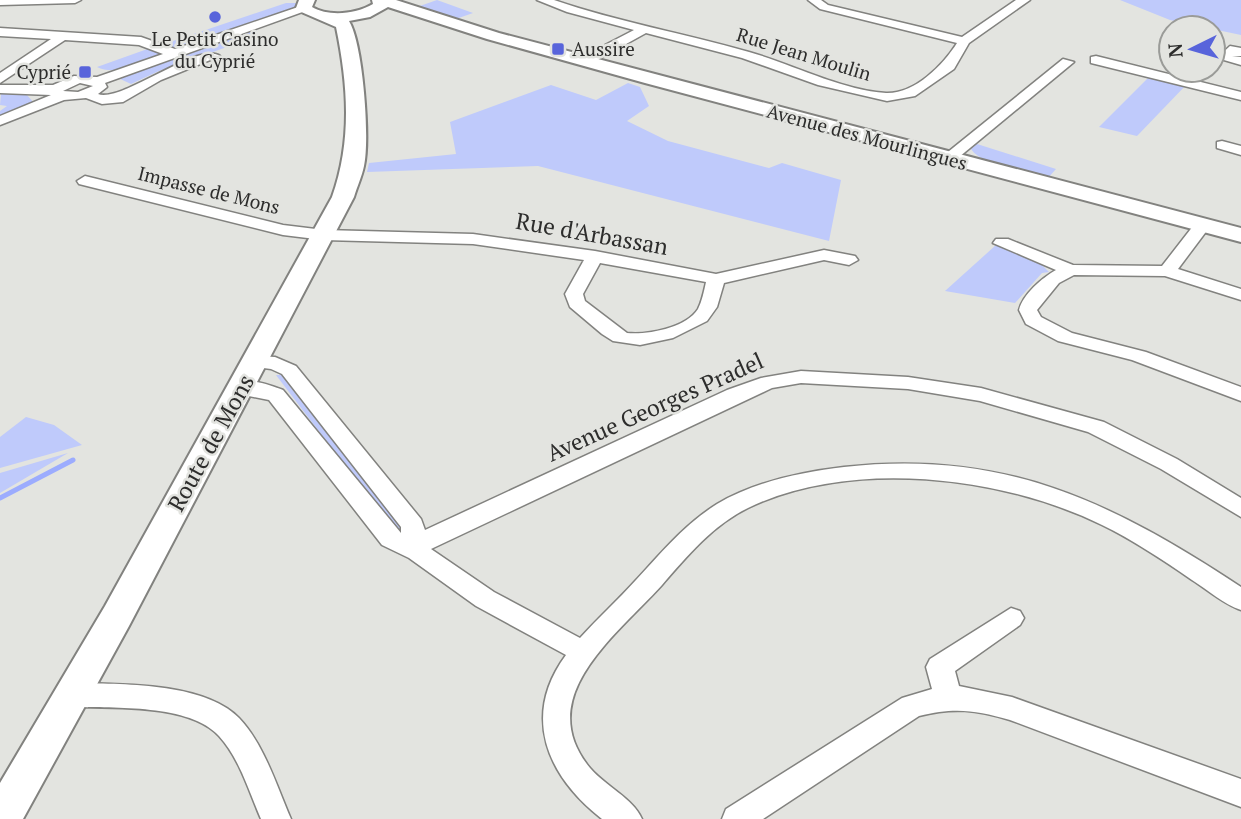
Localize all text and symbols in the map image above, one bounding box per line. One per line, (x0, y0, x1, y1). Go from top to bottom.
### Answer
marker: Le Petit Casino du Cyprié (207, 9, 223, 25)
north arrow (1157, 14, 1227, 84)
street label: Rue Jean Moulin (734, 21, 874, 86)
place label: Le Petit Casino du Cyprié (152, 26, 278, 73)
place label: Aussire (572, 36, 635, 61)
marker: Aussire (550, 41, 566, 57)
text: N (1161, 42, 1188, 59)
place label: Cyprié (16, 59, 71, 84)
marker: Cyprié (77, 64, 93, 80)
street label: Avenue des Mourlingues (764, 98, 970, 175)
street label: Impasse de Mons (136, 160, 283, 219)
street label: Rue d'Arbassan (514, 205, 671, 262)
street label: Avenue Georges Pradel (541, 345, 768, 468)
street label: Route de Mons (160, 369, 261, 517)

